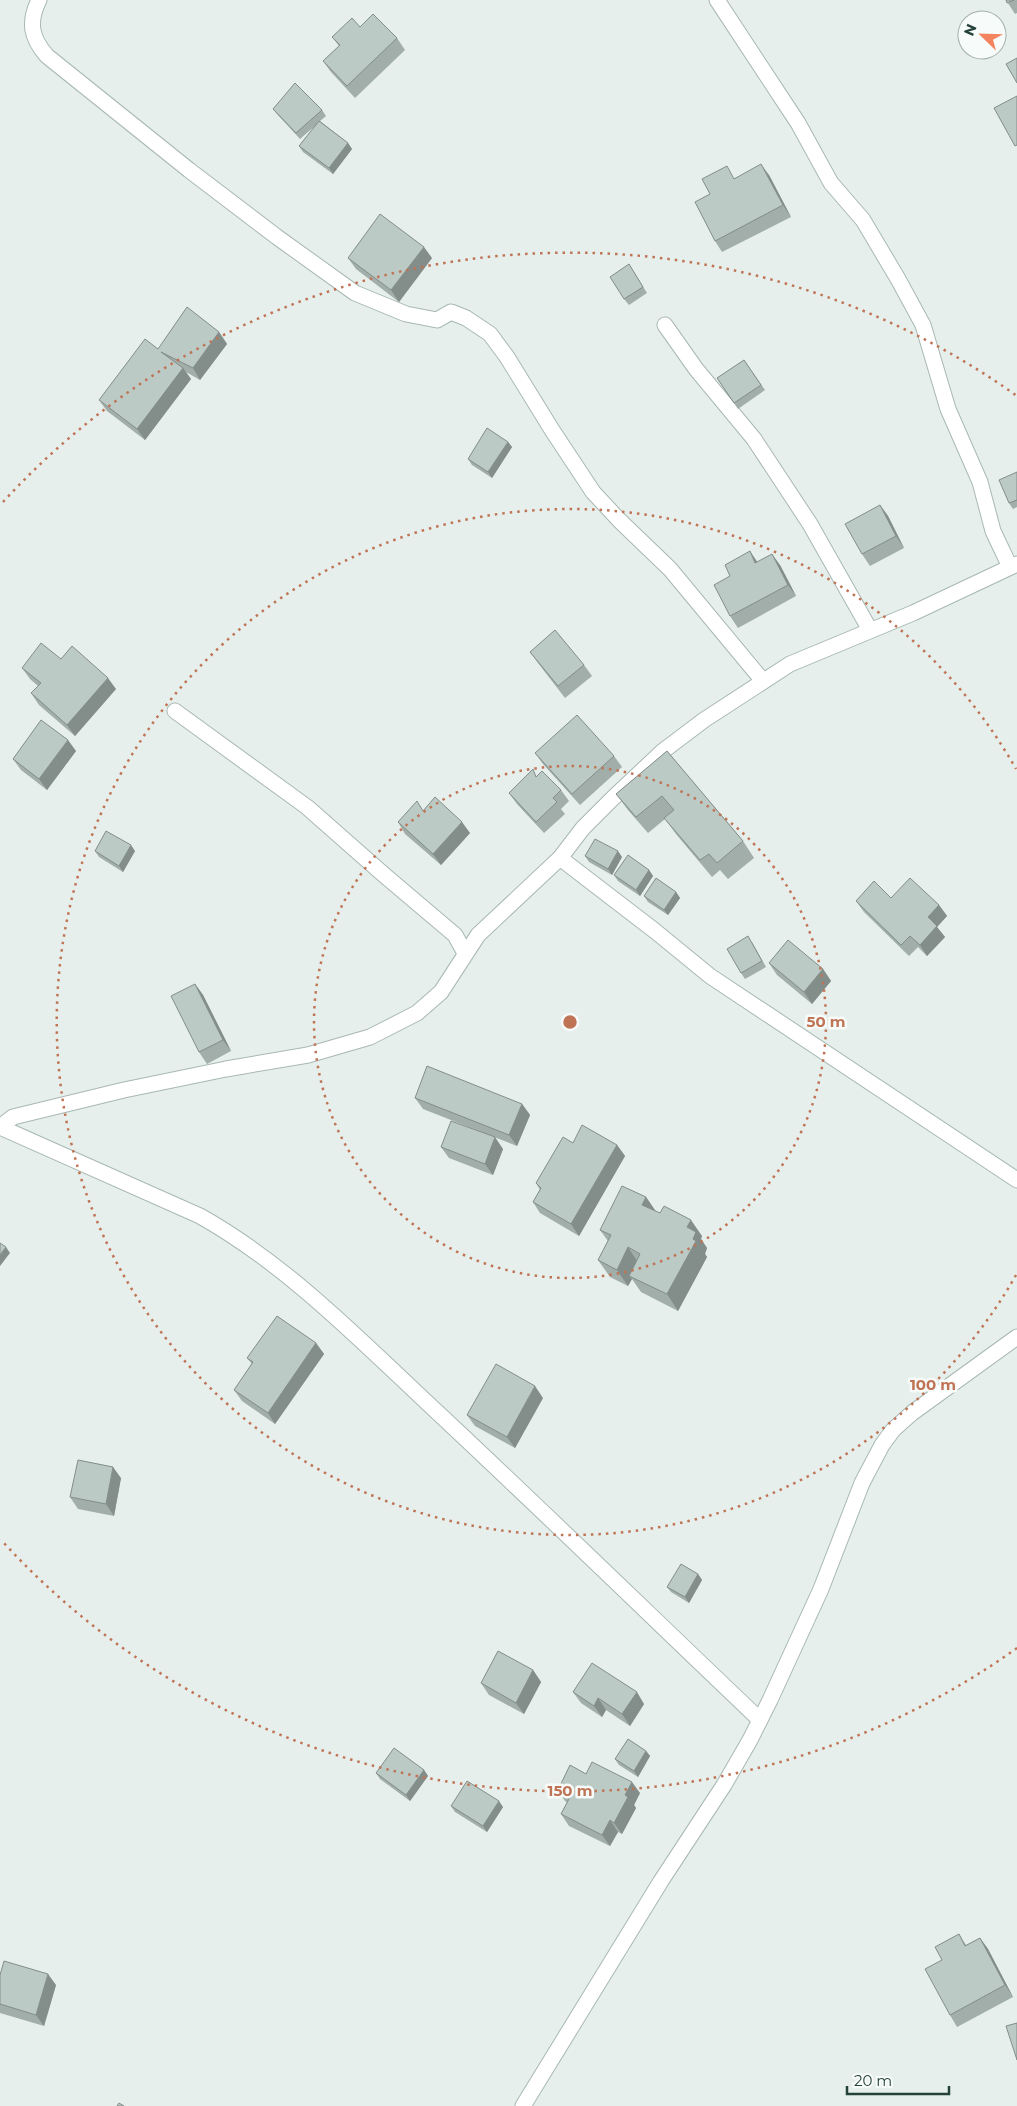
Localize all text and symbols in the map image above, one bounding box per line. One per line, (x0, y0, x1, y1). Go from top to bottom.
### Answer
north arrow (957, 10, 1007, 60)
text: N (960, 21, 981, 39)
text: 50 m (806, 1012, 846, 1031)
centre of rings (561, 1013, 579, 1031)
text: 100 m (910, 1375, 956, 1394)
text: 150 m (548, 1781, 592, 1800)
scale bar (847, 2064, 950, 2096)
text: 20 m (854, 2071, 892, 2090)

